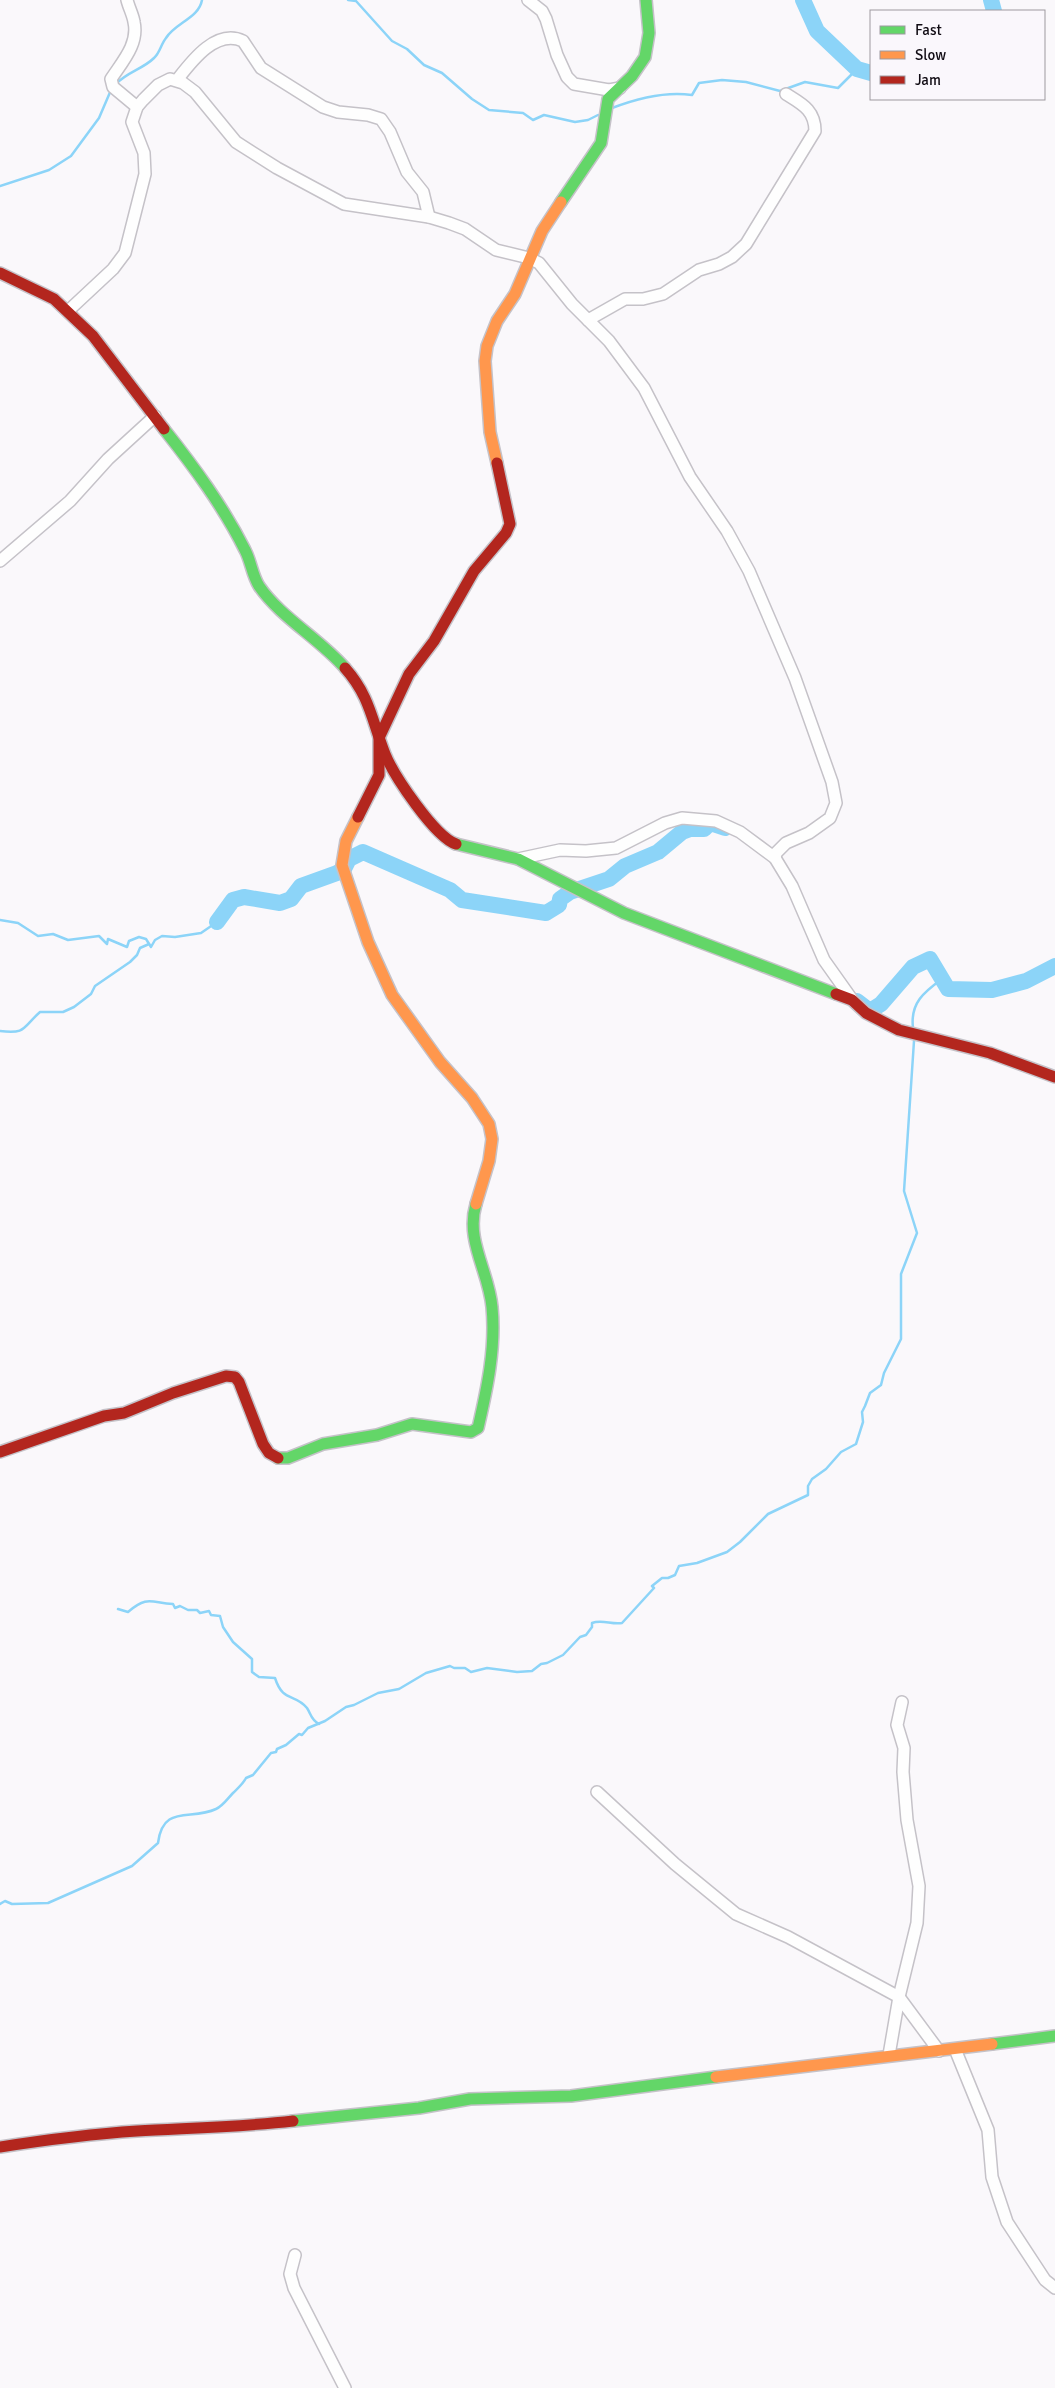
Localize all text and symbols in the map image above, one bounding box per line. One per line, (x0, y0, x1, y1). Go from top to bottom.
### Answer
legend (870, 10, 1045, 100)
text: Fast (915, 21, 942, 39)
text: Slow (915, 46, 946, 64)
text: Jam (915, 71, 941, 89)

